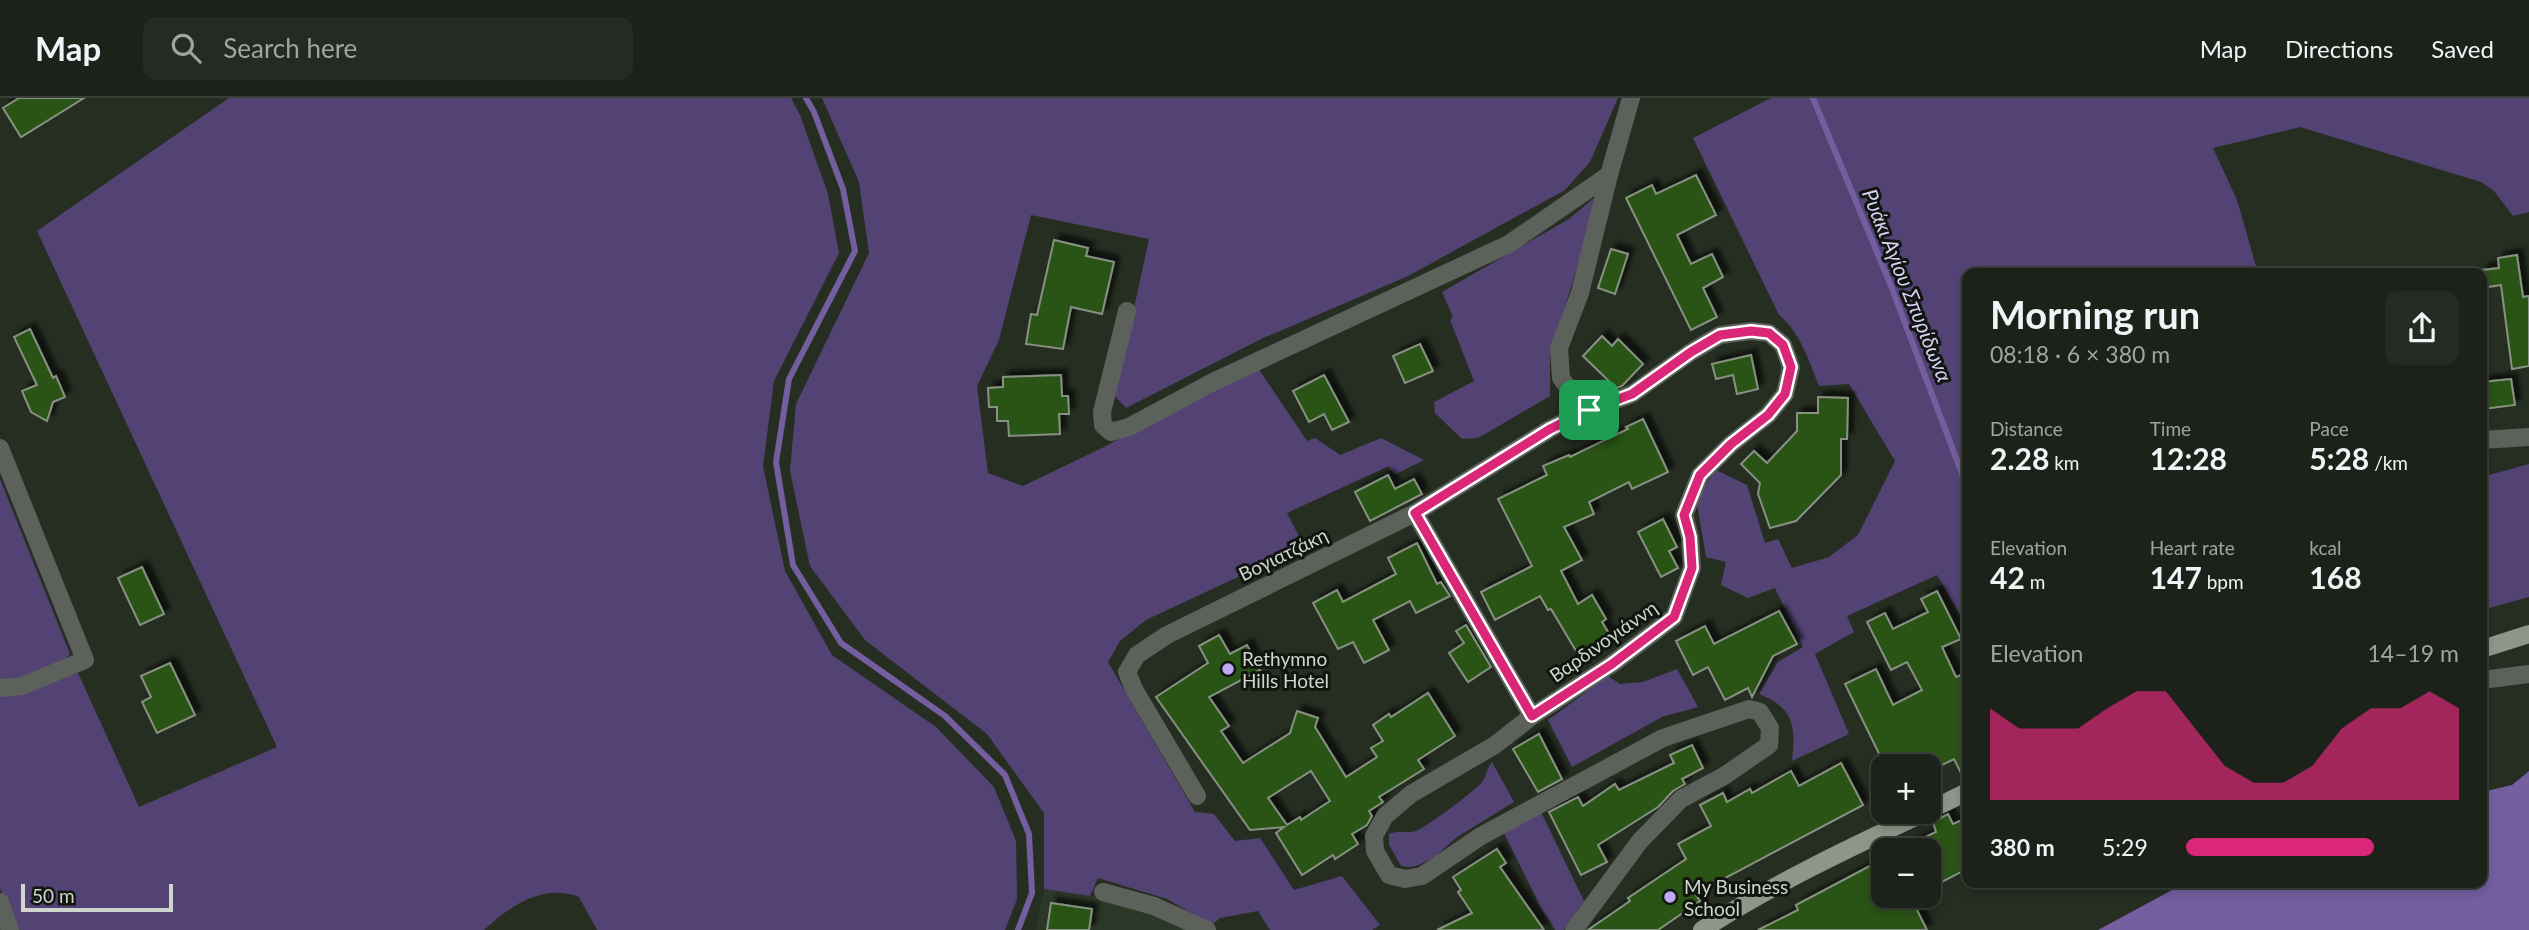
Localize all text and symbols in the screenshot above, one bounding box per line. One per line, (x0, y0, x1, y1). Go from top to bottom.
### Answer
search box (143, 17, 633, 80)
text: Map (35, 28, 101, 68)
icon: search (167, 29, 205, 67)
text: Search here (223, 32, 357, 64)
text: Map (2200, 34, 2247, 63)
text: Directions (2285, 34, 2393, 63)
text: Saved (2431, 34, 2494, 63)
water label: Ρυάκι Αγίου Σπυρίδωνα (1858, 185, 1958, 385)
text: Morning run (1990, 291, 2200, 337)
button: share (2385, 291, 2459, 365)
text: 08:18 · 6 × 380 m (1990, 340, 2170, 368)
pin (1559, 380, 1619, 440)
icon: arrive (1570, 391, 1608, 429)
text: Distance (1990, 417, 2063, 440)
text: Time (2150, 417, 2191, 440)
text: Pace (2309, 417, 2349, 440)
text: 2.28 (1990, 440, 2049, 476)
text: 12:28 (2150, 440, 2227, 476)
text: 5:28 (2309, 440, 2369, 476)
text: km (2049, 451, 2079, 474)
text: /km (2369, 451, 2408, 474)
street label: Βογιατζάκη (1235, 523, 1331, 585)
text: Elevation (1990, 536, 2067, 559)
text: Heart rate (2150, 536, 2235, 559)
text: kcal (2309, 536, 2341, 559)
text: 42 (1990, 559, 2025, 595)
text: 147 (2150, 559, 2202, 595)
text: 168 (2309, 559, 2362, 595)
text: m (2025, 570, 2045, 593)
text: bpm (2202, 570, 2244, 593)
street label: Βαρδινογιάννη (1545, 595, 1661, 687)
text: Elevation (1990, 639, 2083, 667)
text: 14–19 m (2367, 639, 2459, 667)
place label: Rethymno Hills Hotel (1242, 647, 1329, 692)
marker: Rethymno Hills Hotel (1220, 661, 1236, 677)
map controls (1871, 754, 1941, 908)
button: + (1871, 754, 1941, 824)
text: 380 m (1990, 833, 2055, 861)
text: 5:29 (2102, 833, 2148, 861)
button: − (1871, 838, 1941, 908)
place label: My Business School (1684, 875, 1788, 920)
scale bar (21, 881, 173, 913)
text: 50 m (32, 884, 75, 907)
marker: My Business School (1662, 889, 1678, 905)

